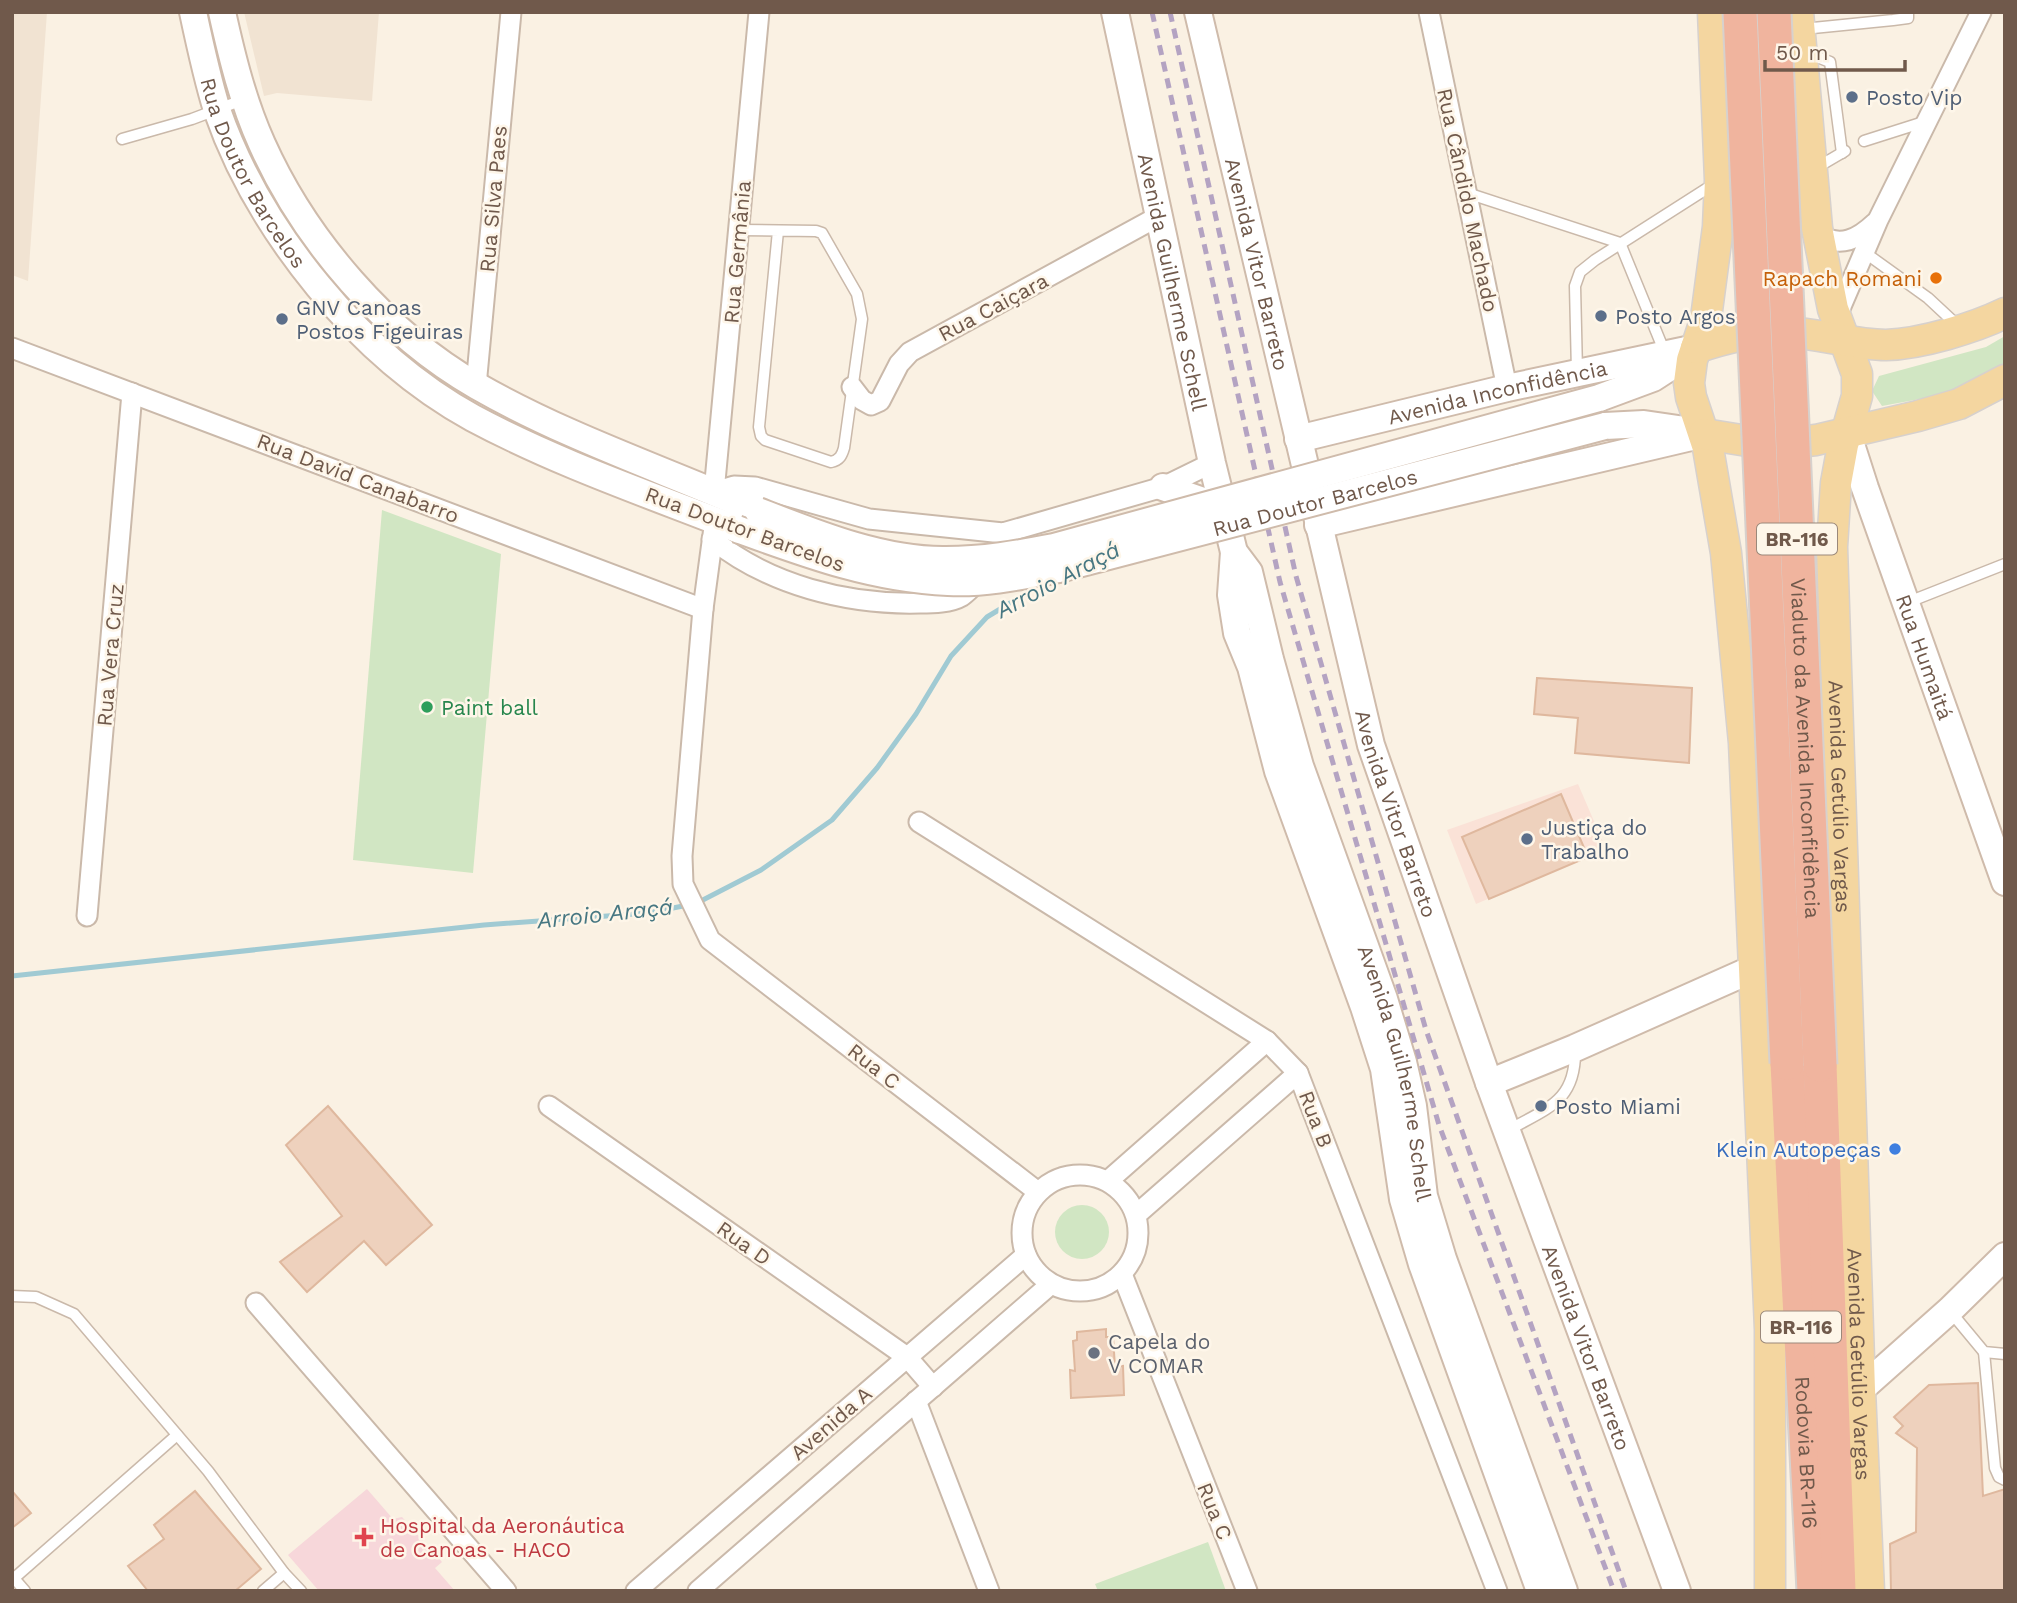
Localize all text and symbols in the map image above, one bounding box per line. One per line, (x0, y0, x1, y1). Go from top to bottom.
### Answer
scale bar (1765, 28, 1905, 72)
text: 50 m (1776, 40, 1828, 65)
street label: Rua Doutor Barcelos (196, 75, 312, 272)
place label: Posto Vip (1866, 85, 1963, 110)
street label: Rua Cândido Machado (1432, 86, 1504, 314)
marker: Posto Vip (1844, 89, 1860, 105)
street label: Rua Silva Paes (474, 125, 512, 273)
street label: Avenida Guilherme Schell (1133, 151, 1213, 414)
street label: Avenida Vitor Barreto (1220, 155, 1295, 373)
street label: Rua Germânia (718, 179, 756, 325)
place label: Rapach Romani (1762, 266, 1922, 291)
street label: Rua Caiçara (934, 268, 1052, 346)
marker: Rapach Romani (1928, 270, 1944, 286)
place label: GNV Canoas Postos Figeuiras (296, 295, 463, 344)
place label: Posto Argos (1615, 304, 1736, 329)
marker: Posto Argos (1593, 308, 1609, 324)
marker: GNV Canoas Postos Figeuiras (274, 311, 290, 327)
street label: Avenida Inconfidência (1385, 355, 1610, 429)
street label: Rua David Canabarro (253, 428, 463, 528)
street label: Rua Doutor Barcelos (1210, 463, 1420, 541)
street label: Rua Doutor Barcelos (642, 481, 848, 577)
road number: BR-116 (1757, 524, 1837, 554)
water label: Arroio Araçá (991, 536, 1125, 624)
street label: Viaduto da Avenida Inconfidência (1786, 577, 1826, 919)
street label: Rua Vera Cruz (91, 583, 129, 727)
street label: Rua Humaitá (1891, 591, 1959, 723)
street label: Avenida Getúlio Vargas (1824, 680, 1857, 913)
place label: Paint ball (441, 695, 539, 720)
marker: Paint ball (419, 699, 435, 715)
street label: Avenida Vitor Barreto (1351, 707, 1443, 921)
place label: Justiça do Trabalho (1541, 815, 1647, 864)
marker: Justiça do Trabalho (1519, 831, 1535, 847)
water label: Arroio Araçá (535, 893, 674, 935)
street label: Avenida Guilherme Schell (1353, 941, 1437, 1205)
street label: Rua C (843, 1038, 905, 1094)
street label: Rua B (1294, 1087, 1338, 1151)
place label: Posto Miami (1555, 1094, 1681, 1119)
marker: Posto Miami (1533, 1098, 1549, 1114)
place label: Klein Autopeças (1716, 1137, 1881, 1162)
marker: Klein Autopeças (1887, 1141, 1903, 1157)
street label: Rua D (712, 1215, 776, 1271)
street label: Avenida Vitor Barreto (1537, 1241, 1636, 1454)
street label: Avenida Getúlio Vargas (1843, 1247, 1877, 1481)
road number: BR-116 (1761, 1312, 1841, 1343)
place label: Capela do V COMAR (1108, 1329, 1210, 1378)
marker: Capela do V COMAR (1086, 1345, 1102, 1361)
street label: Rodovia BR-116 (1791, 1375, 1823, 1530)
street label: Avenida A (785, 1381, 877, 1465)
street label: Rua C (1192, 1479, 1238, 1543)
place label: Hospital da Aeronáutica de Canoas - HACO (380, 1513, 625, 1562)
marker: Hospital da Aeronáutica de Canoas - HACO (354, 1527, 374, 1547)

